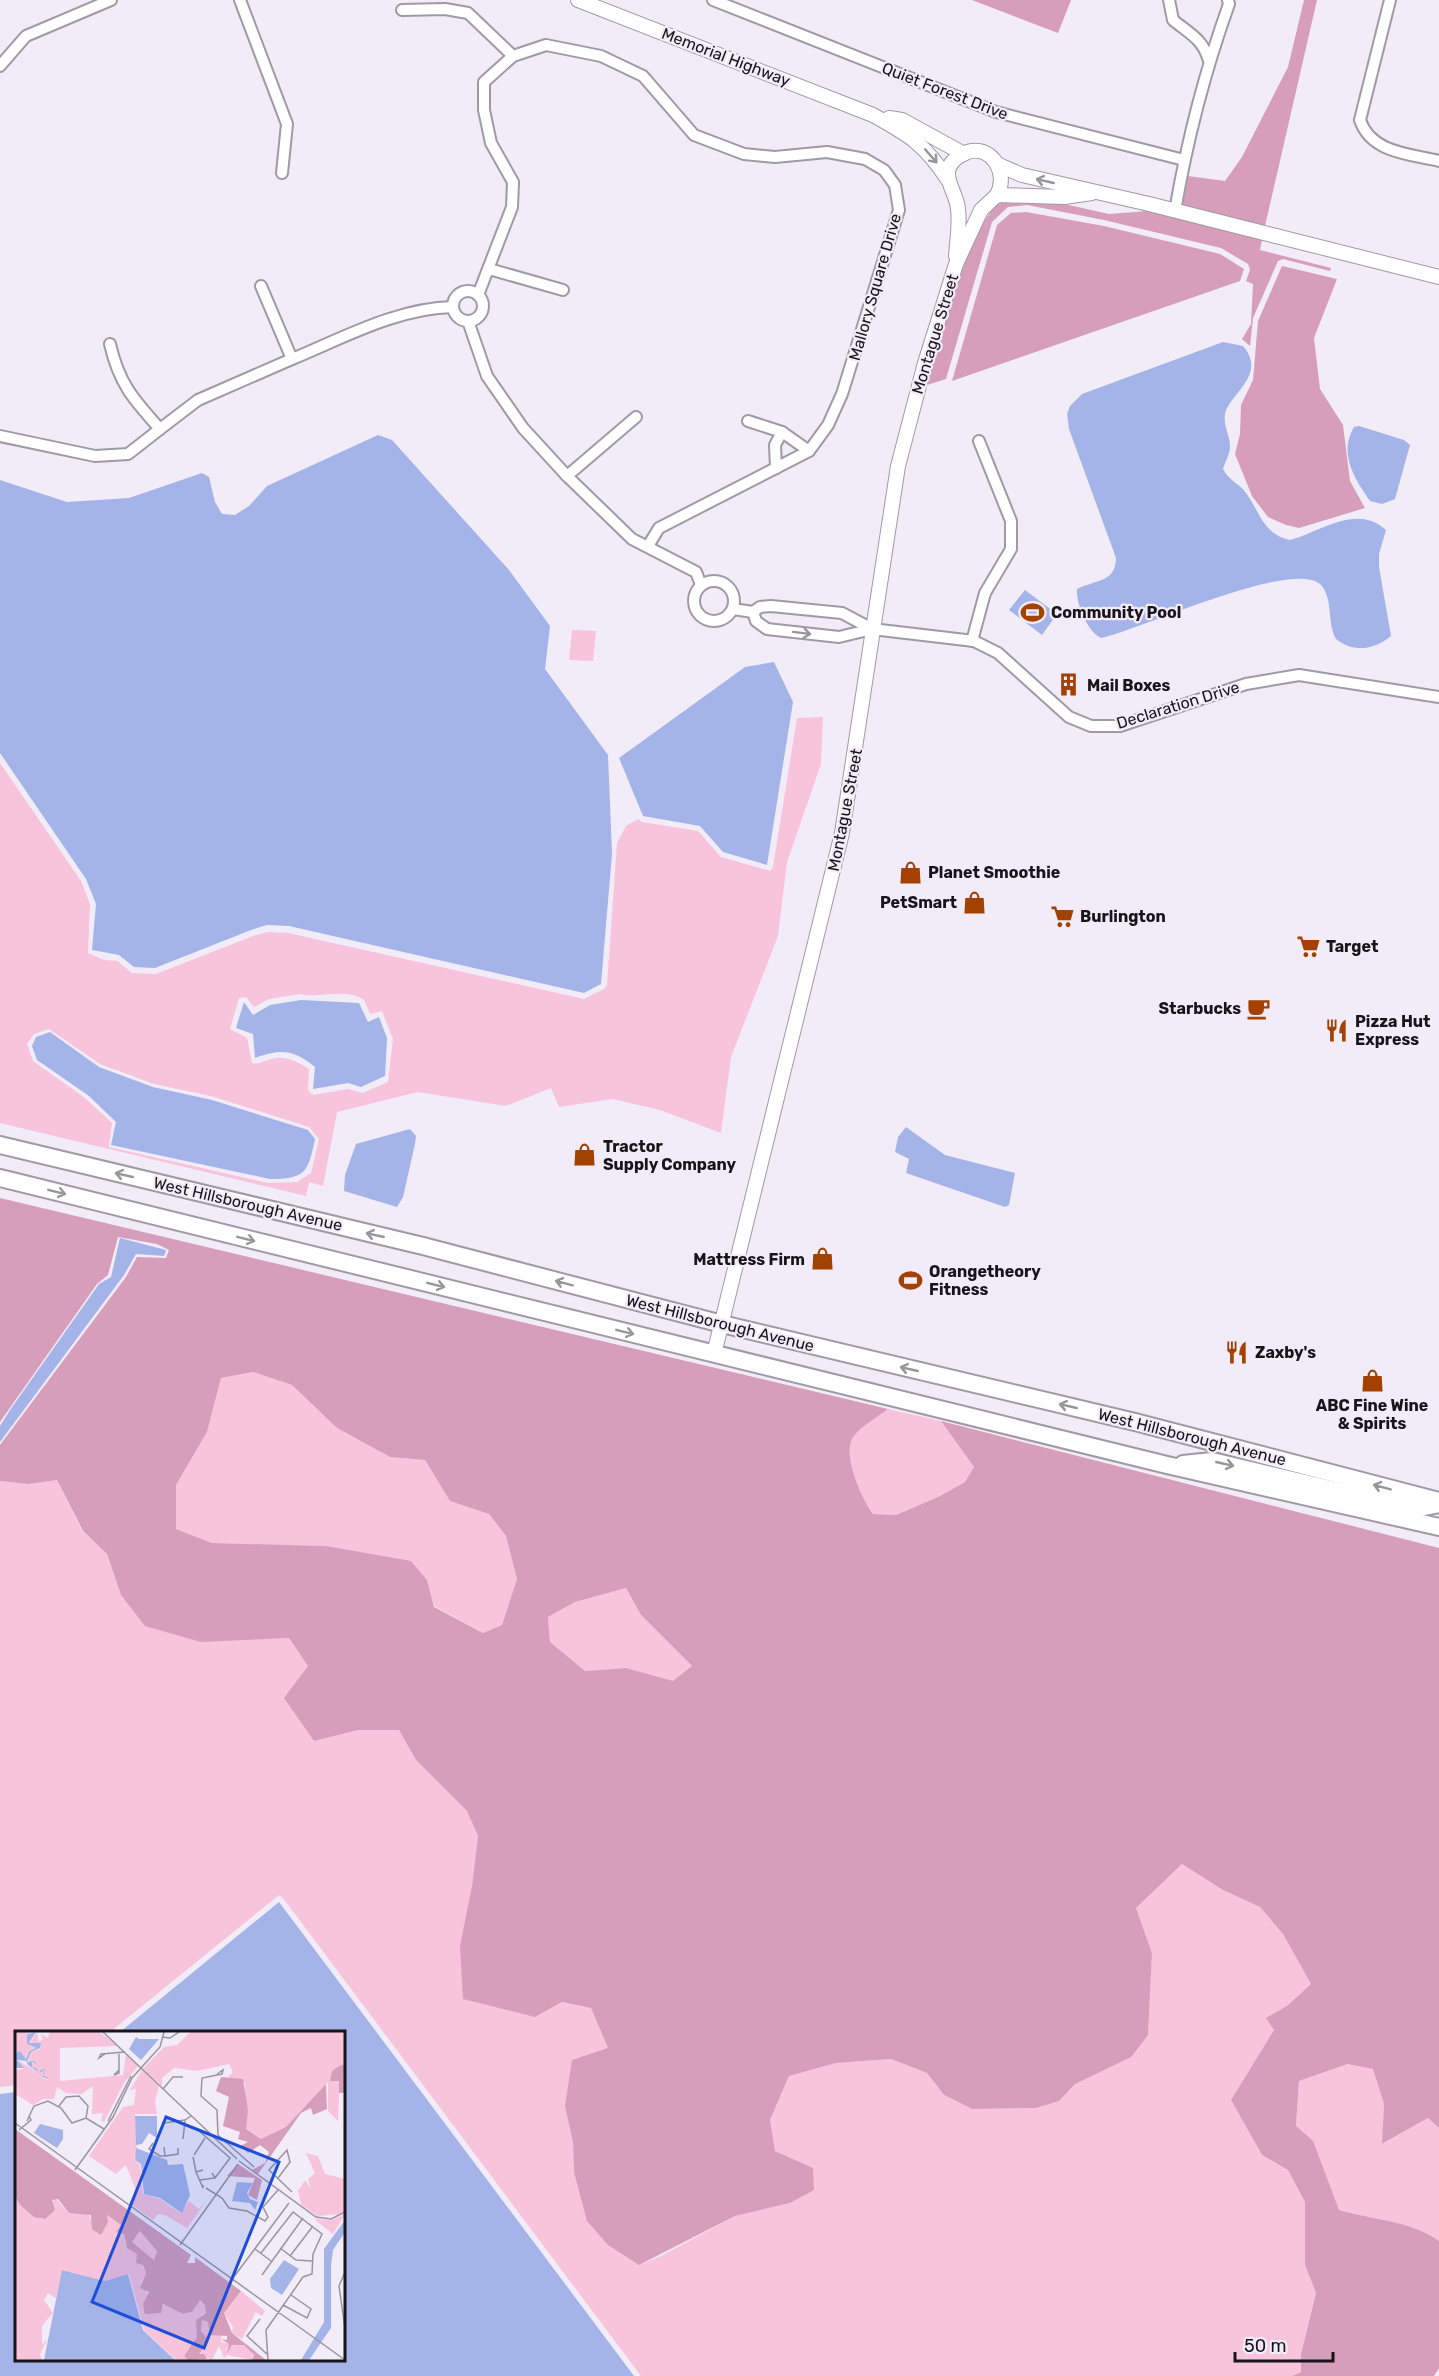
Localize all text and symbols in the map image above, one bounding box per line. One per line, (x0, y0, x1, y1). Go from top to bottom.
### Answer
street label: Memorial Highway (659, 24, 793, 90)
street label: Quiet Forest Drive (879, 58, 1011, 124)
one-way arrow (923, 147, 937, 163)
one-way arrow (1035, 174, 1054, 186)
street label: Mallory Square Drive (845, 211, 905, 363)
street label: Montague Street (908, 272, 962, 396)
sports icon: Community Pool (1020, 599, 1046, 625)
place label: Community Pool (1051, 603, 1181, 622)
one-way arrow (792, 628, 812, 639)
building icon: Mail Boxes (1056, 672, 1082, 698)
place label: Mail Boxes (1087, 676, 1171, 695)
street label: Declaration Drive (1114, 677, 1242, 733)
street label: Montague Street (824, 747, 866, 873)
shop icon: Planet Smoothie (897, 859, 923, 885)
place label: Planet Smoothie (928, 863, 1060, 882)
shop icon: PetSmart (962, 889, 988, 915)
place label: PetSmart (880, 893, 958, 912)
supermarket icon: Burlington (1049, 903, 1075, 929)
place label: Burlington (1080, 907, 1166, 926)
supermarket icon: Target (1295, 933, 1321, 959)
place label: Target (1326, 937, 1379, 956)
cafe icon: Starbucks (1246, 995, 1272, 1021)
place label: Starbucks (1158, 999, 1241, 1018)
place label: Pizza Hut Express (1355, 1012, 1431, 1049)
restaurant icon: Pizza Hut Express (1324, 1017, 1350, 1043)
place label: Tractor Supply Company (603, 1137, 736, 1174)
shop icon: Tractor Supply Company (572, 1142, 598, 1168)
one-way arrow (115, 1168, 134, 1180)
street label: West Hillsborough Avenue (152, 1173, 344, 1235)
one-way arrow (47, 1186, 66, 1198)
one-way arrow (366, 1228, 385, 1240)
one-way arrow (236, 1233, 255, 1245)
shop icon: Mattress Firm (810, 1246, 836, 1272)
place label: Mattress Firm (693, 1250, 805, 1269)
place label: Orangetheory Fitness (929, 1262, 1041, 1299)
sports icon: Orangetheory Fitness (898, 1267, 924, 1293)
one-way arrow (555, 1277, 574, 1289)
one-way arrow (426, 1280, 445, 1292)
street label: West Hillsborough Avenue (624, 1290, 816, 1356)
one-way arrow (615, 1326, 634, 1338)
restaurant icon: Zaxby's (1224, 1339, 1250, 1365)
place label: Zaxby's (1255, 1343, 1316, 1362)
one-way arrow (900, 1362, 919, 1374)
shop icon: ABC Fine Wine & Spirits (1359, 1367, 1385, 1393)
place label: ABC Fine Wine & Spirits (1316, 1396, 1428, 1433)
one-way arrow (1059, 1400, 1078, 1411)
street label: West Hillsborough Avenue (1096, 1404, 1288, 1470)
one-way arrow (1215, 1459, 1234, 1471)
one-way arrow (1373, 1480, 1392, 1492)
inset map (15, 2031, 345, 2361)
scale bar (1235, 2325, 1332, 2363)
text: 50 m (1244, 2335, 1287, 2357)

